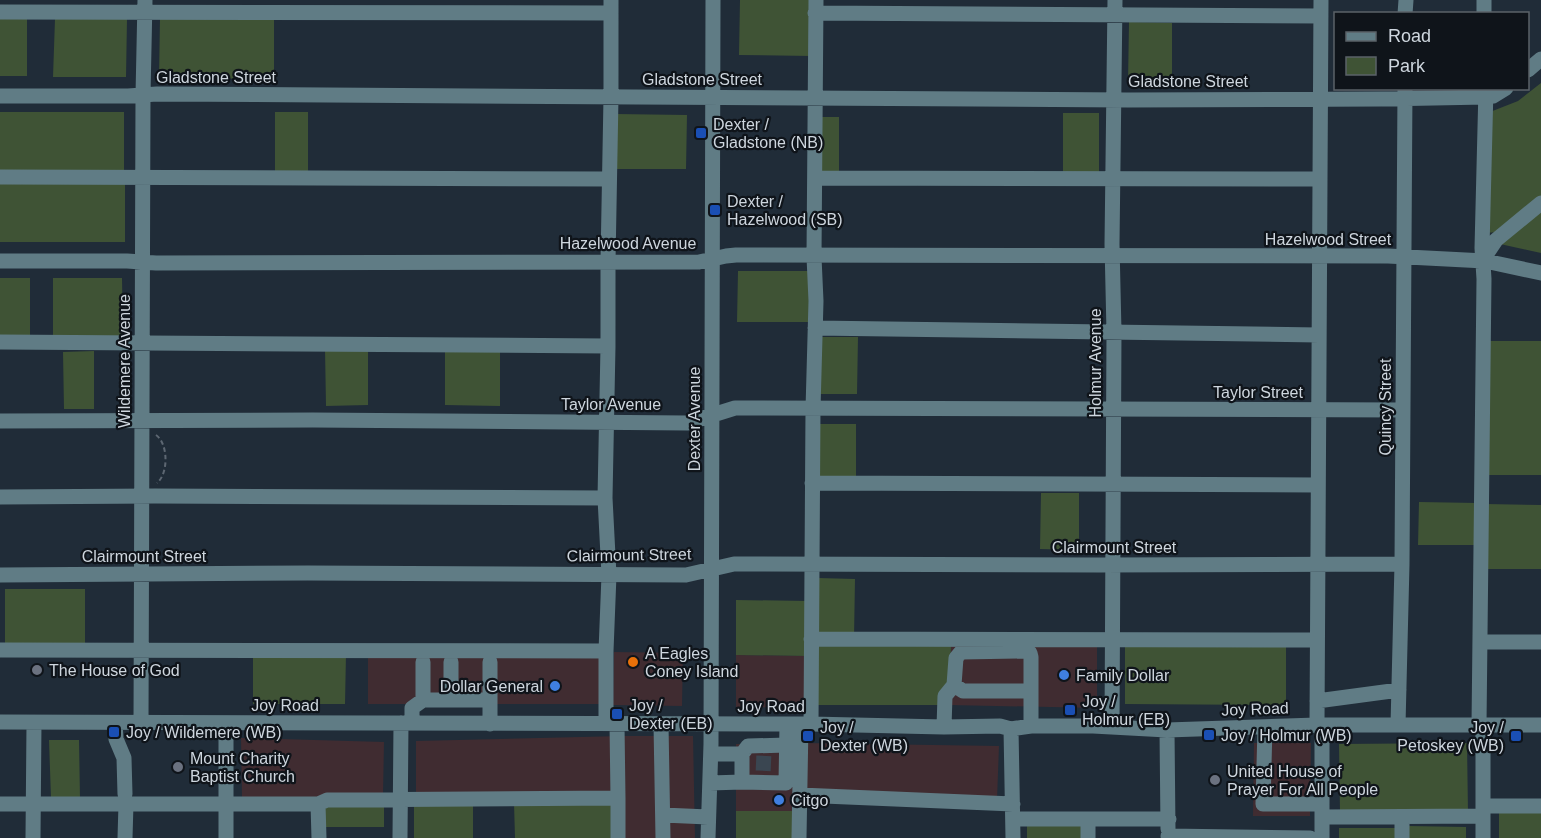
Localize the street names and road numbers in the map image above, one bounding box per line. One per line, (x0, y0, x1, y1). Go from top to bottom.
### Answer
street label: Gladstone Street (156, 69, 277, 86)
street label: Gladstone Street (642, 71, 763, 88)
street label: Gladstone Street (1128, 73, 1249, 90)
street label: Hazelwood Street (1265, 231, 1392, 248)
street label: Hazelwood Avenue (560, 235, 696, 252)
street label: Wildemere Avenue (116, 294, 133, 428)
street label: Holmur Avenue (1087, 308, 1104, 418)
street label: Quincy Street (1377, 358, 1394, 455)
street label: Dexter Avenue (686, 367, 703, 471)
street label: Taylor Street (1213, 384, 1303, 401)
street label: Taylor Avenue (561, 396, 661, 413)
street label: Clairmount Street (1052, 539, 1177, 556)
street label: Clairmount Street (567, 545, 692, 565)
street label: Clairmount Street (82, 548, 207, 565)
street label: Joy Road (251, 697, 319, 714)
street label: Joy Road (737, 698, 805, 715)
street label: Joy Road (1221, 699, 1289, 719)

